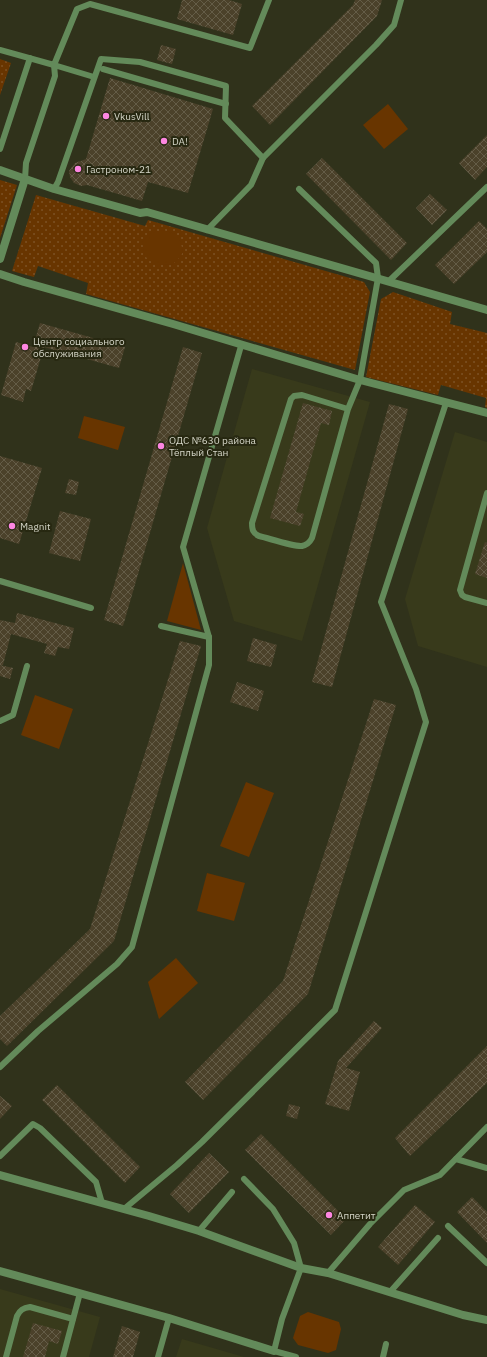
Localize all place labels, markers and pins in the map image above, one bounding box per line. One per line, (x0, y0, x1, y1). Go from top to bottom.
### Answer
place label: VkusVill (114, 110, 150, 123)
marker: VkusVill (101, 111, 111, 121)
place label: DA! (172, 135, 188, 148)
marker: DA! (159, 136, 169, 146)
place label: Гастроном-21 (86, 163, 151, 176)
marker: Гастроном-21 (73, 164, 83, 174)
place label: Центр социального обслуживания (33, 335, 125, 360)
marker: Центр социального обслуживания (20, 342, 30, 352)
place label: ОДС №630 района Тёплый Стан (169, 434, 257, 459)
marker: ОДС №630 района Тёплый Стан (156, 441, 166, 451)
place label: Magnit (20, 520, 51, 533)
marker: Magnit (7, 521, 17, 531)
place label: Аппетит (337, 1209, 376, 1222)
marker: Аппетит (324, 1210, 334, 1220)

